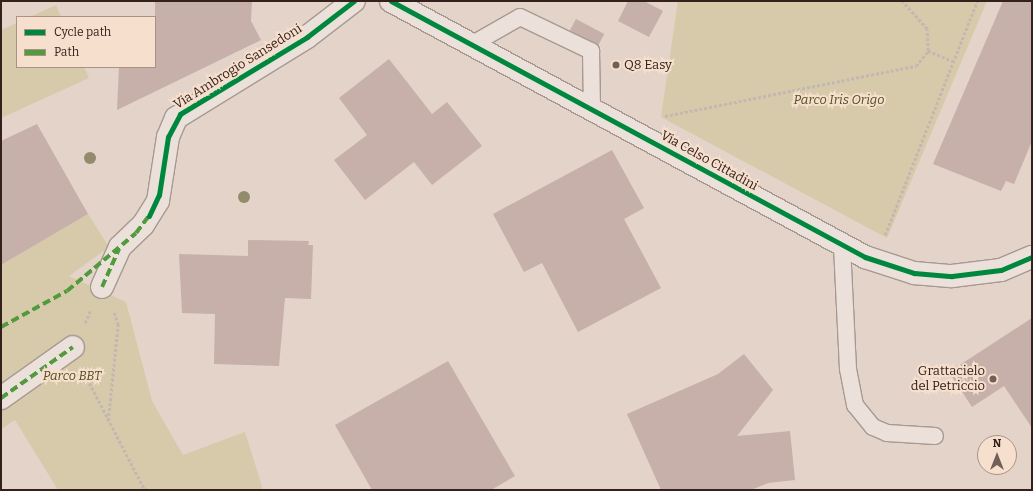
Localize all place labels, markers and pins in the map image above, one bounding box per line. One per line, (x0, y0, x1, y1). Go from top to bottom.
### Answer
place label: Q8 Easy (624, 57, 672, 73)
marker: Q8 Easy (611, 60, 621, 70)
place label: Grattacielo del Petriccio (911, 364, 985, 395)
marker: Grattacielo del Petriccio (988, 374, 998, 384)

